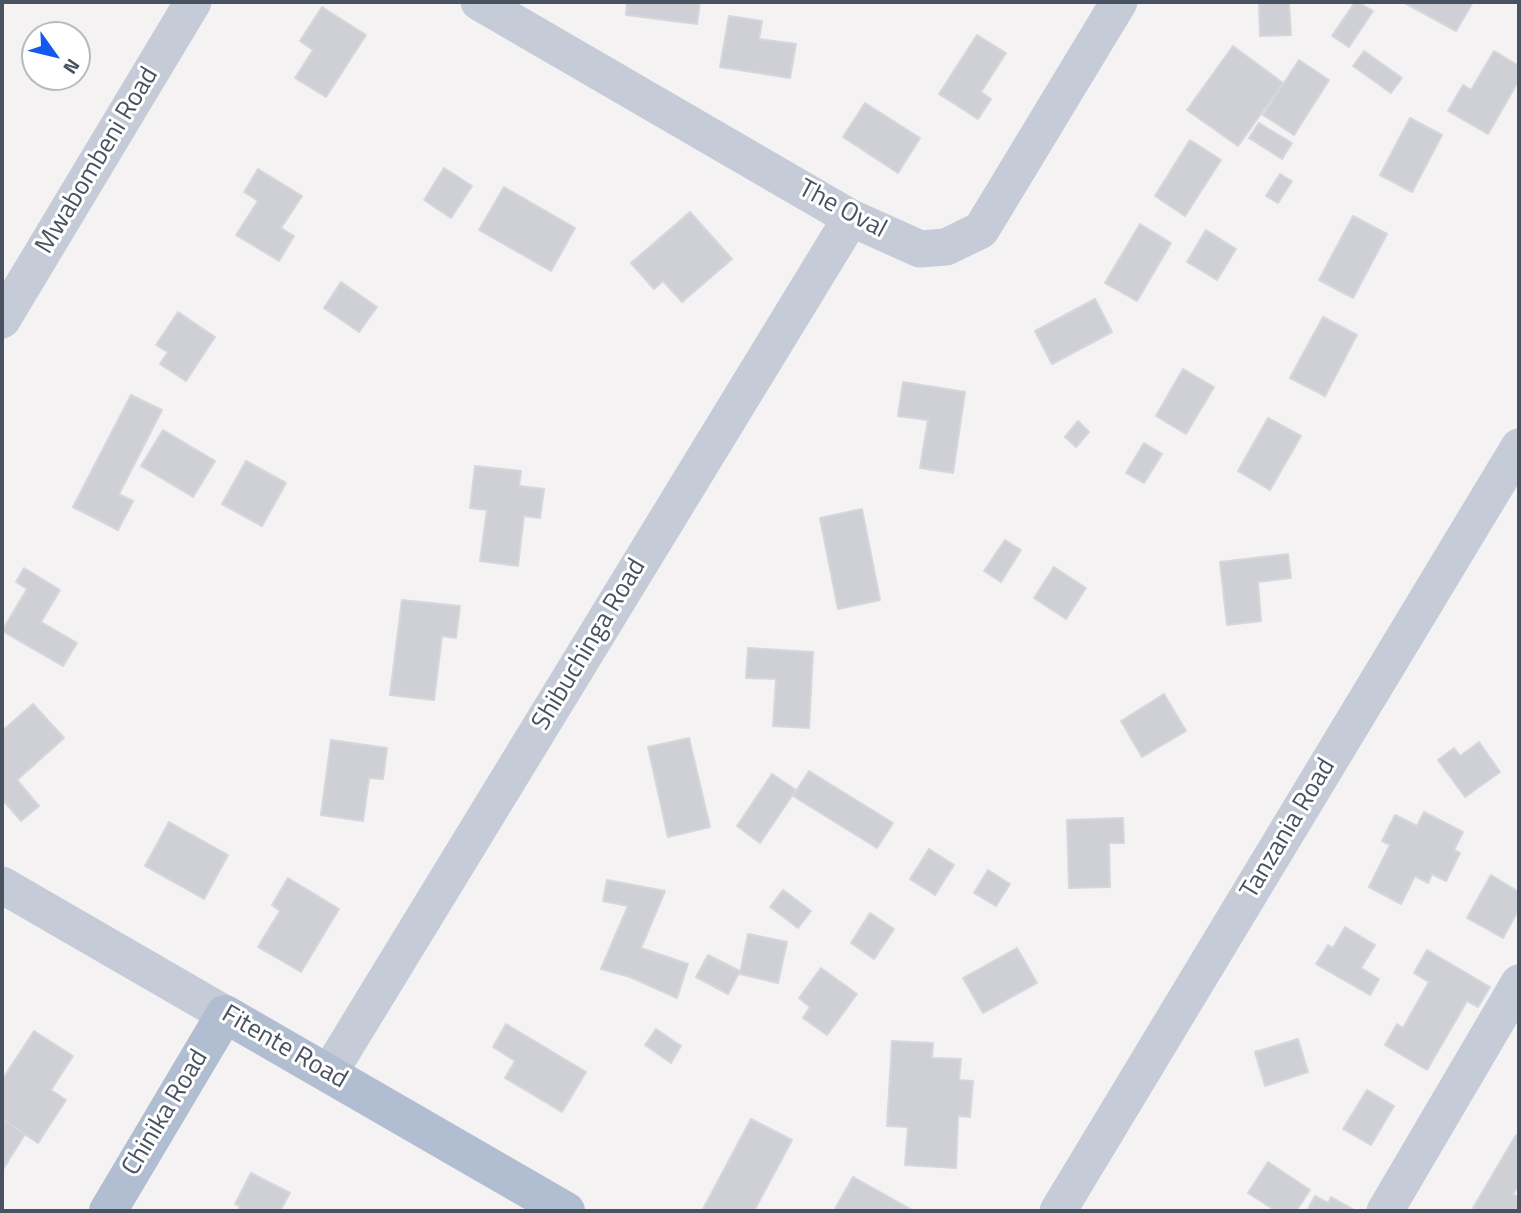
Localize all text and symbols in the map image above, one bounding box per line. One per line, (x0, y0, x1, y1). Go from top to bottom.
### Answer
north arrow (21, 21, 91, 91)
text: N (56, 53, 88, 80)
street label: Mwabombeni Road (30, 62, 166, 260)
street label: The Oval (793, 174, 891, 246)
street label: Shibuchinga Road (527, 554, 653, 736)
street label: Tanzania Road (1235, 753, 1343, 905)
street label: Fitente Road (216, 1000, 352, 1096)
street label: Chinika Road (116, 1045, 216, 1181)

